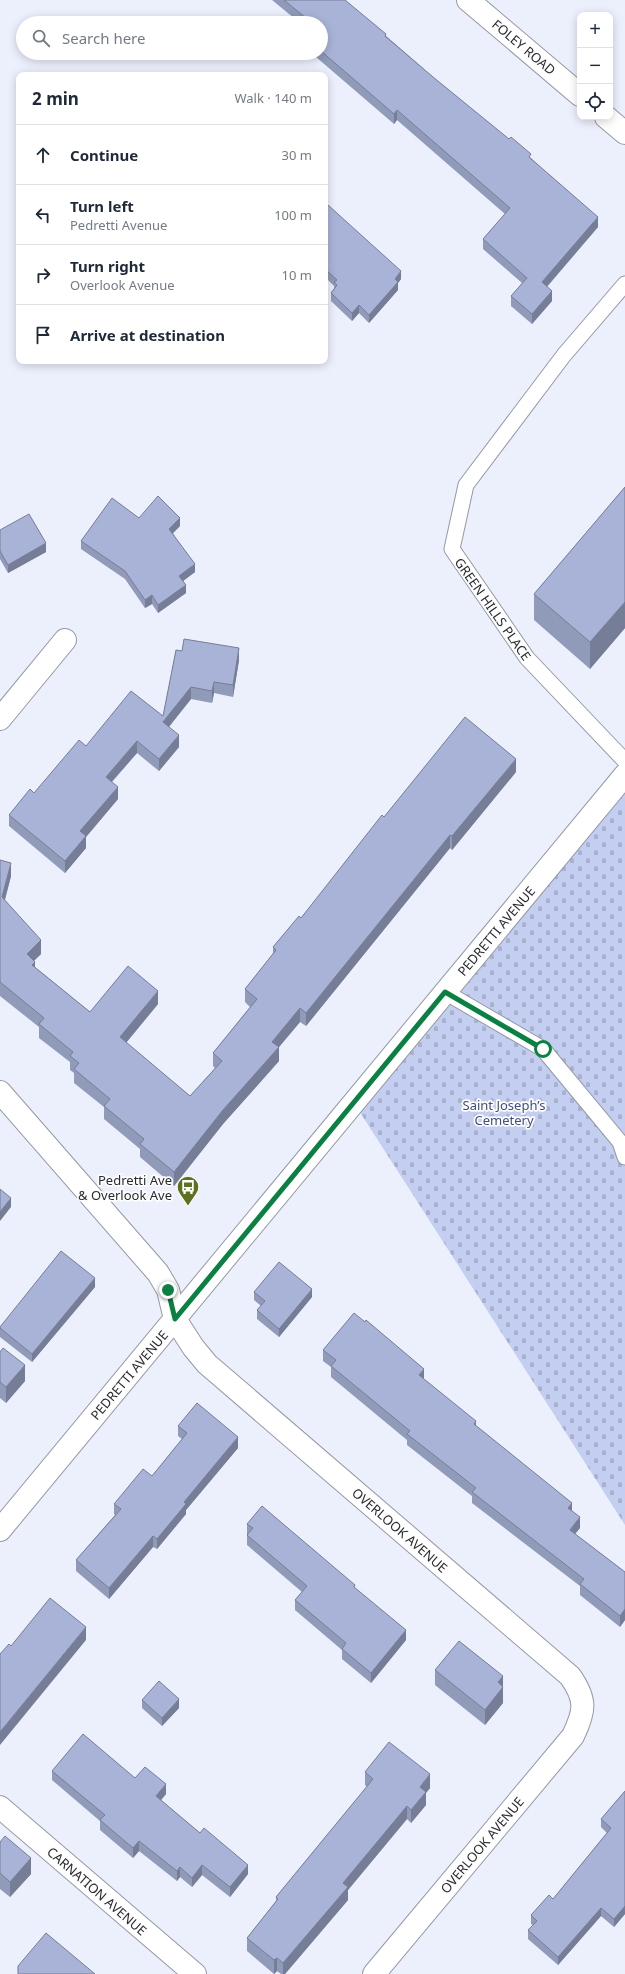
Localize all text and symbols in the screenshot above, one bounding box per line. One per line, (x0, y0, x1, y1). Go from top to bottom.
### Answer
map controls (577, 12, 613, 120)
button: + (577, 12, 613, 48)
street label: FOLEY ROAD (489, 15, 559, 79)
search box (16, 16, 328, 60)
icon: search (30, 27, 52, 49)
text: Search here (62, 28, 145, 48)
button: − (577, 48, 613, 84)
button: locate (577, 84, 613, 120)
text: 2 min (32, 87, 79, 110)
text: Walk · 140 m (234, 89, 312, 107)
icon: ahead (32, 144, 54, 166)
text: Continue (70, 145, 138, 165)
text: 30 m (282, 146, 312, 164)
text: Turn left (70, 196, 134, 216)
icon: left (32, 204, 54, 226)
text: 100 m (274, 206, 312, 224)
text: Pedretti Avenue (70, 216, 167, 234)
text: Turn right (70, 256, 145, 276)
icon: right (32, 264, 54, 286)
text: 10 m (282, 266, 312, 284)
text: Overlook Avenue (70, 276, 175, 294)
icon: arrive (32, 324, 54, 346)
text: Arrive at destination (70, 325, 225, 345)
street label: GREEN HILLS PLACE (451, 554, 535, 664)
street label: PEDRETTI AVENUE (453, 882, 539, 980)
route start (534, 1040, 552, 1058)
park label: Saint Joseph’s Cemetery (463, 1096, 545, 1129)
place label: Pedretti Ave & Overlook Ave (78, 1171, 172, 1204)
bus stop icon: Pedretti Ave & Overlook Ave (175, 1174, 201, 1207)
route end (159, 1281, 177, 1299)
street label: PEDRETTI AVENUE (86, 1326, 172, 1424)
street label: OVERLOOK AVENUE (348, 1484, 452, 1576)
street label: OVERLOOK AVENUE (436, 1793, 528, 1897)
street label: CARNATION AVENUE (43, 1843, 151, 1939)

